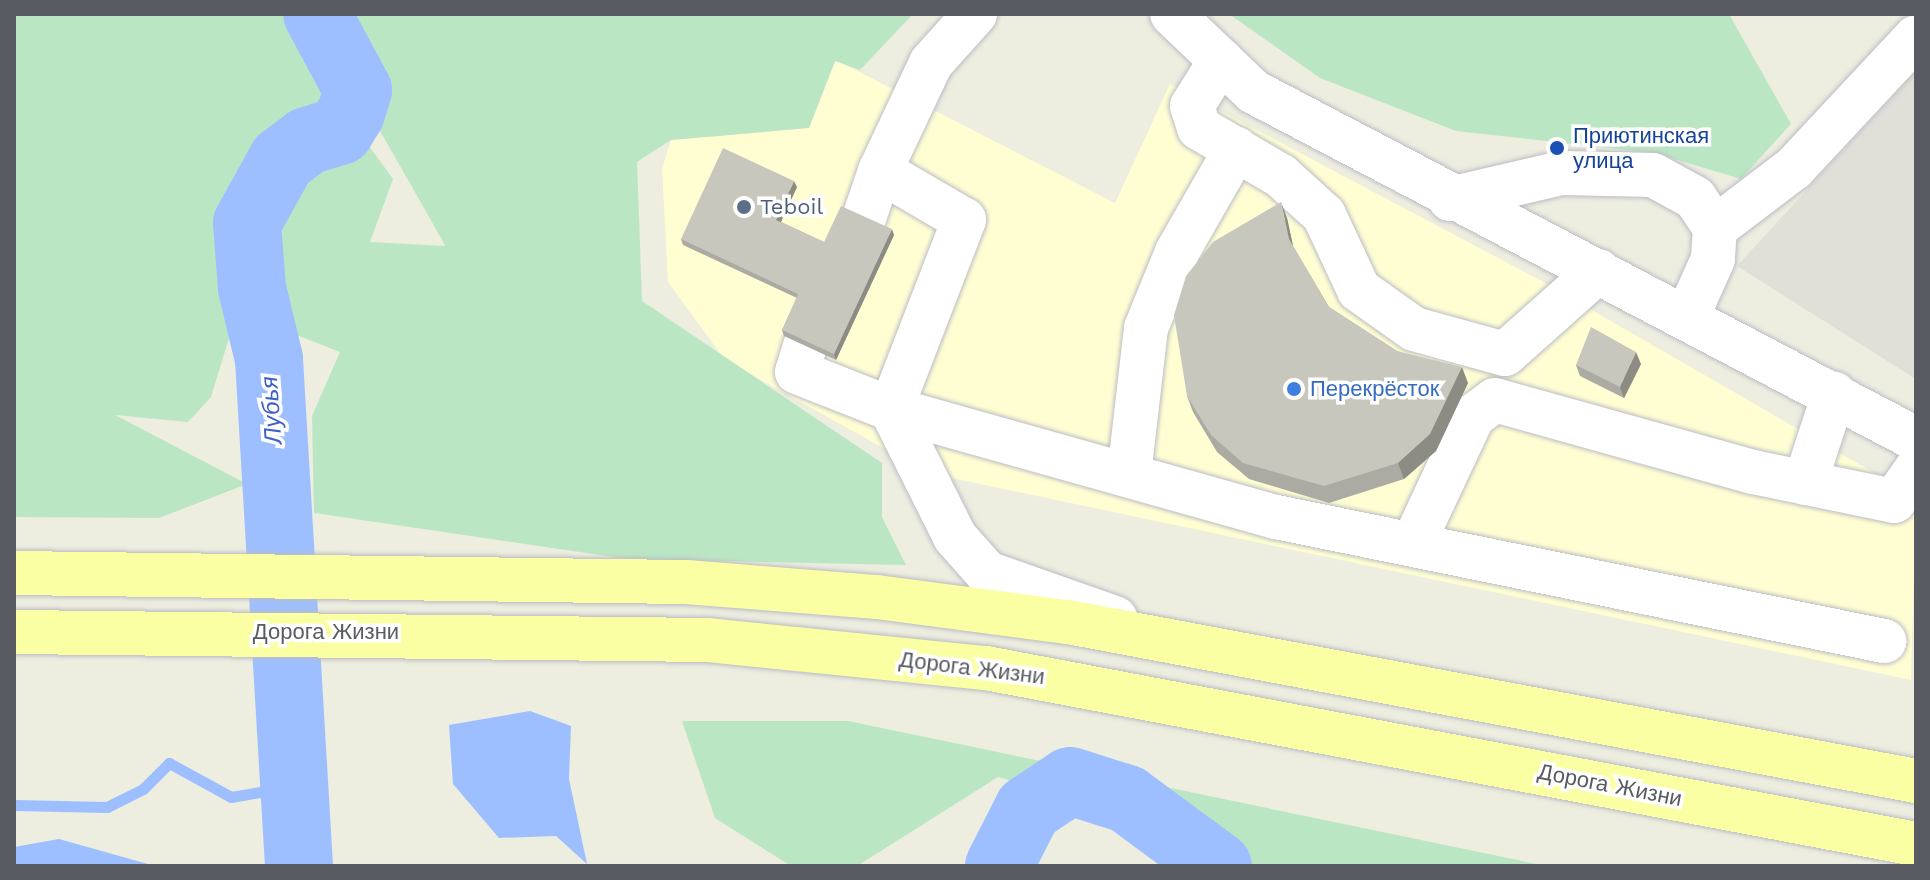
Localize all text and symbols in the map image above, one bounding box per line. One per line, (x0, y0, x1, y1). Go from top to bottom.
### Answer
place label: Приютинская улица (1573, 122, 1709, 174)
marker: Приютинская улица (1548, 139, 1566, 157)
place label: Teboil (760, 194, 823, 220)
marker: Teboil (735, 198, 753, 216)
water label: Лубья (255, 375, 289, 445)
place label: Перекрёсток (1310, 376, 1439, 402)
marker: Перекрёсток (1285, 380, 1303, 398)
street label: Дорога Жизни (253, 619, 399, 645)
street label: Дорога Жизни (898, 646, 1046, 690)
street label: Дорога Жизни (1536, 758, 1684, 812)

